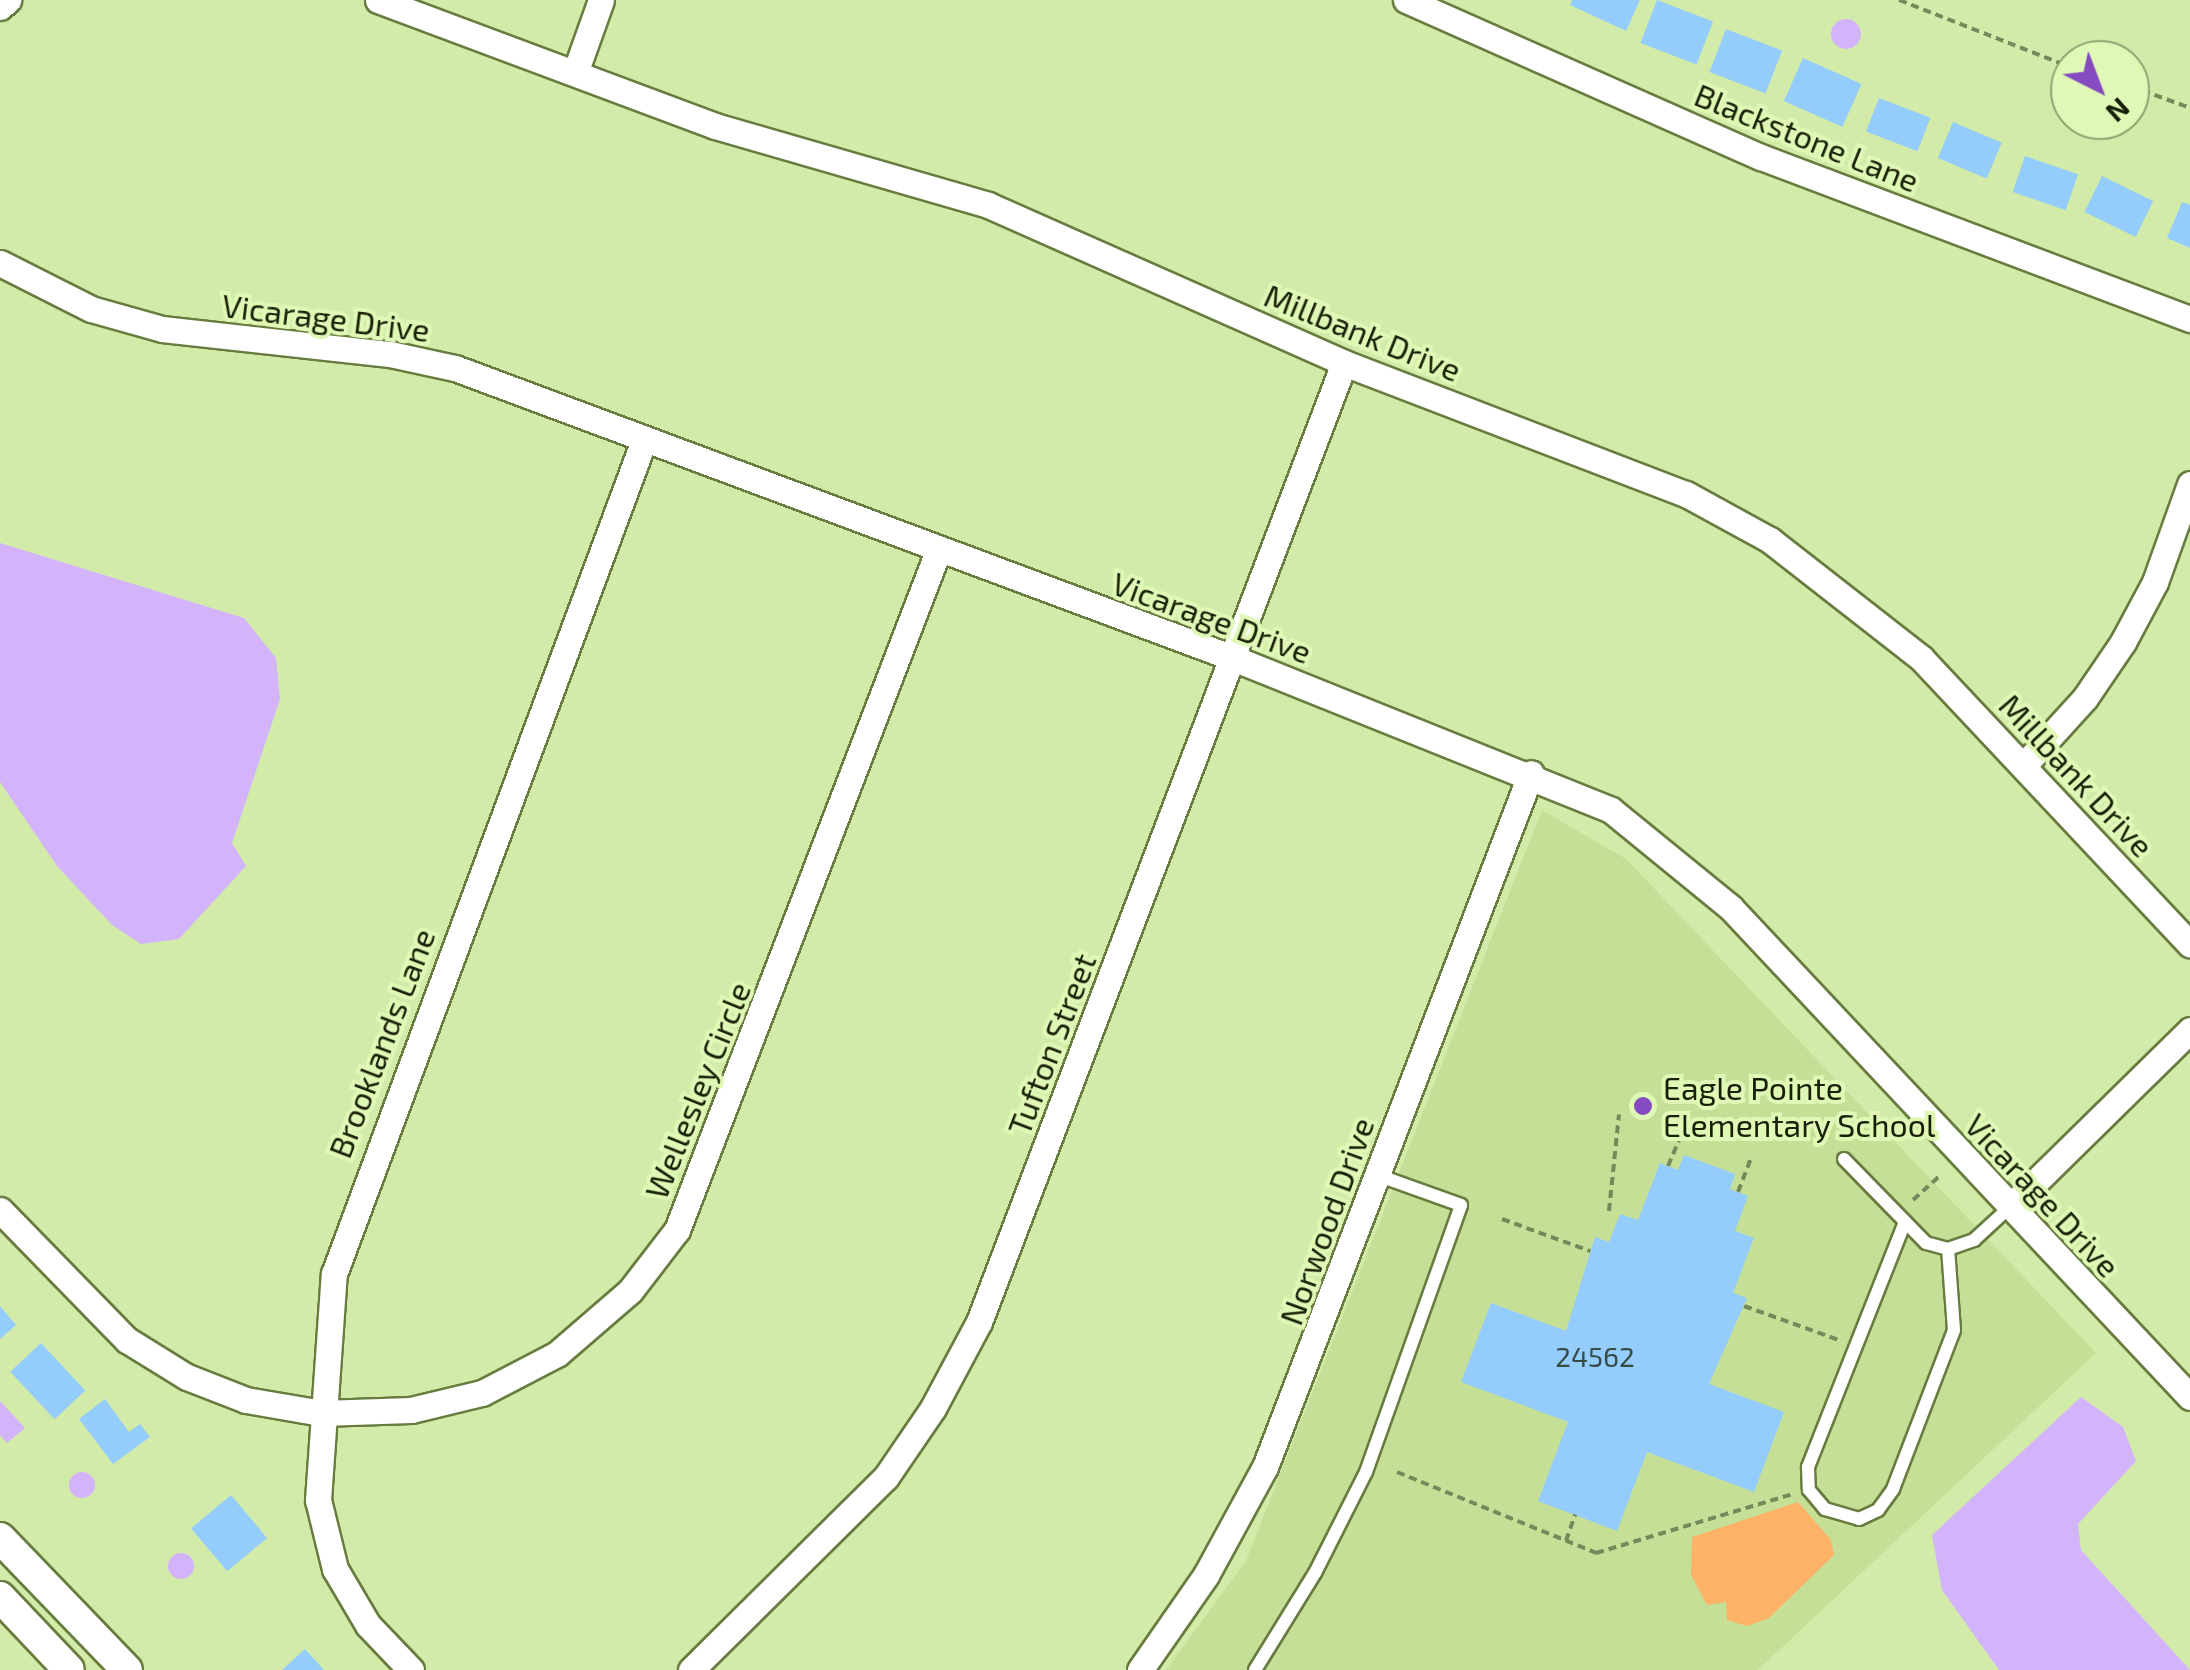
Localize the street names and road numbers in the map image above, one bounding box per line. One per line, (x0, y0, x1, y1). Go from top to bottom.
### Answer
street label: Blackstone Lane (1689, 75, 1925, 199)
street label: Millbank Drive (1259, 275, 1467, 389)
street label: Vicarage Drive (220, 285, 432, 349)
street label: Vicarage Drive (1107, 563, 1317, 671)
street label: Millbank Drive (1992, 686, 2162, 864)
street label: Brooklands Lane (320, 923, 442, 1163)
street label: Tufton Street (999, 948, 1103, 1140)
street label: Wellesley Circle (636, 976, 758, 1204)
street label: Vicarage Drive (1958, 1105, 2128, 1285)
street label: Norwood Drive (1271, 1112, 1381, 1330)

